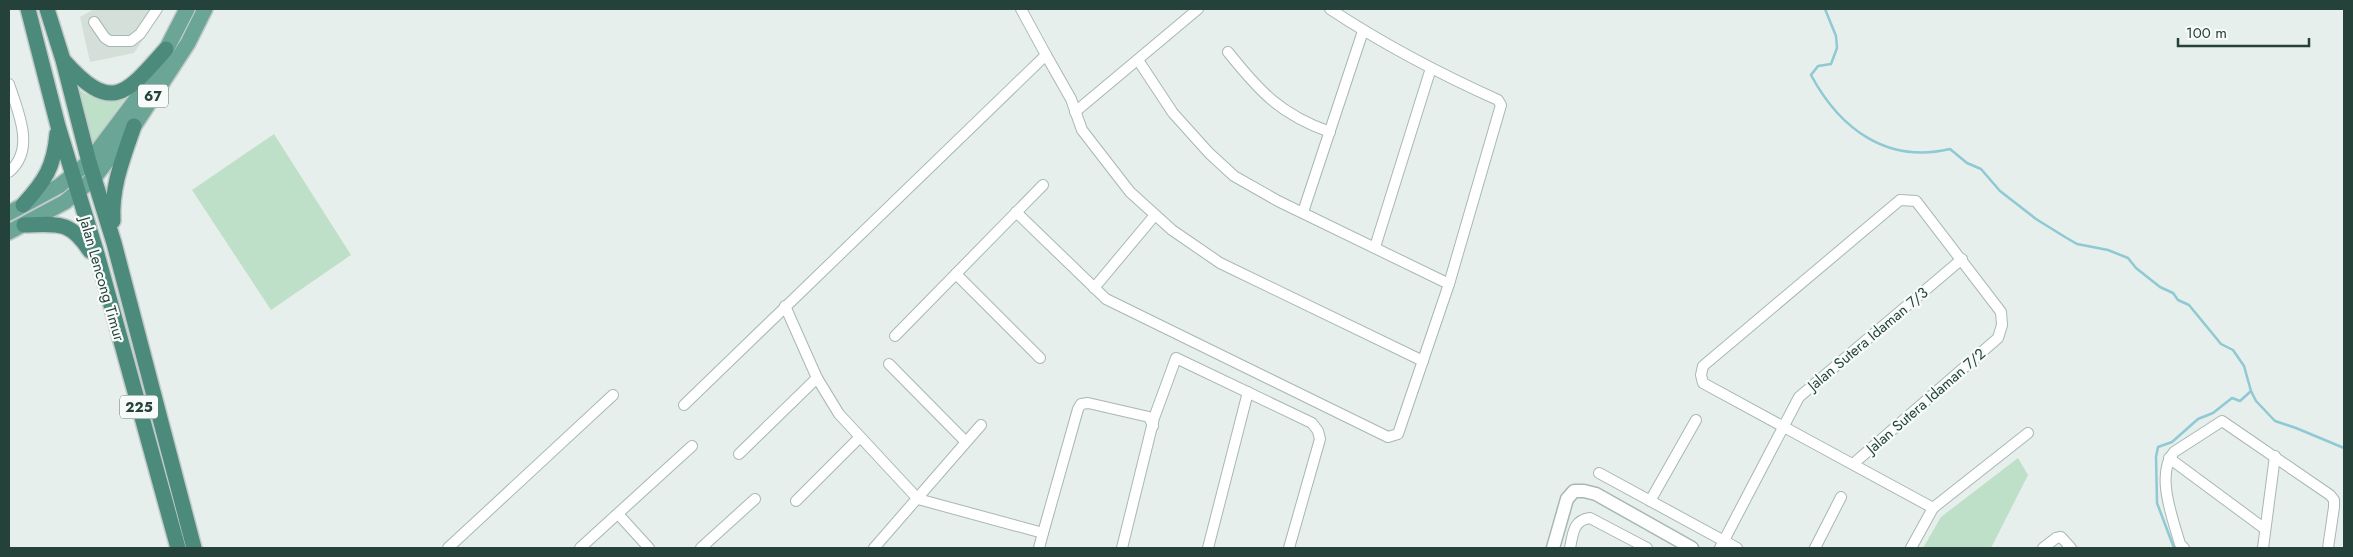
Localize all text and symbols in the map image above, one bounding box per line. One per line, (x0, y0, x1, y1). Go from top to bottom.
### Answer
scale bar (2178, 15, 2309, 47)
text: 100 m (2186, 22, 2227, 44)
road number: 67 (138, 84, 168, 108)
street label: Jalan Lencong Timur (73, 212, 130, 344)
street label: Jalan Sutera Idaman 7/3 (1802, 282, 1933, 397)
street label: Jalan Sutera Idaman 7/2 (1860, 343, 1990, 460)
road number: 225 (120, 396, 158, 418)

